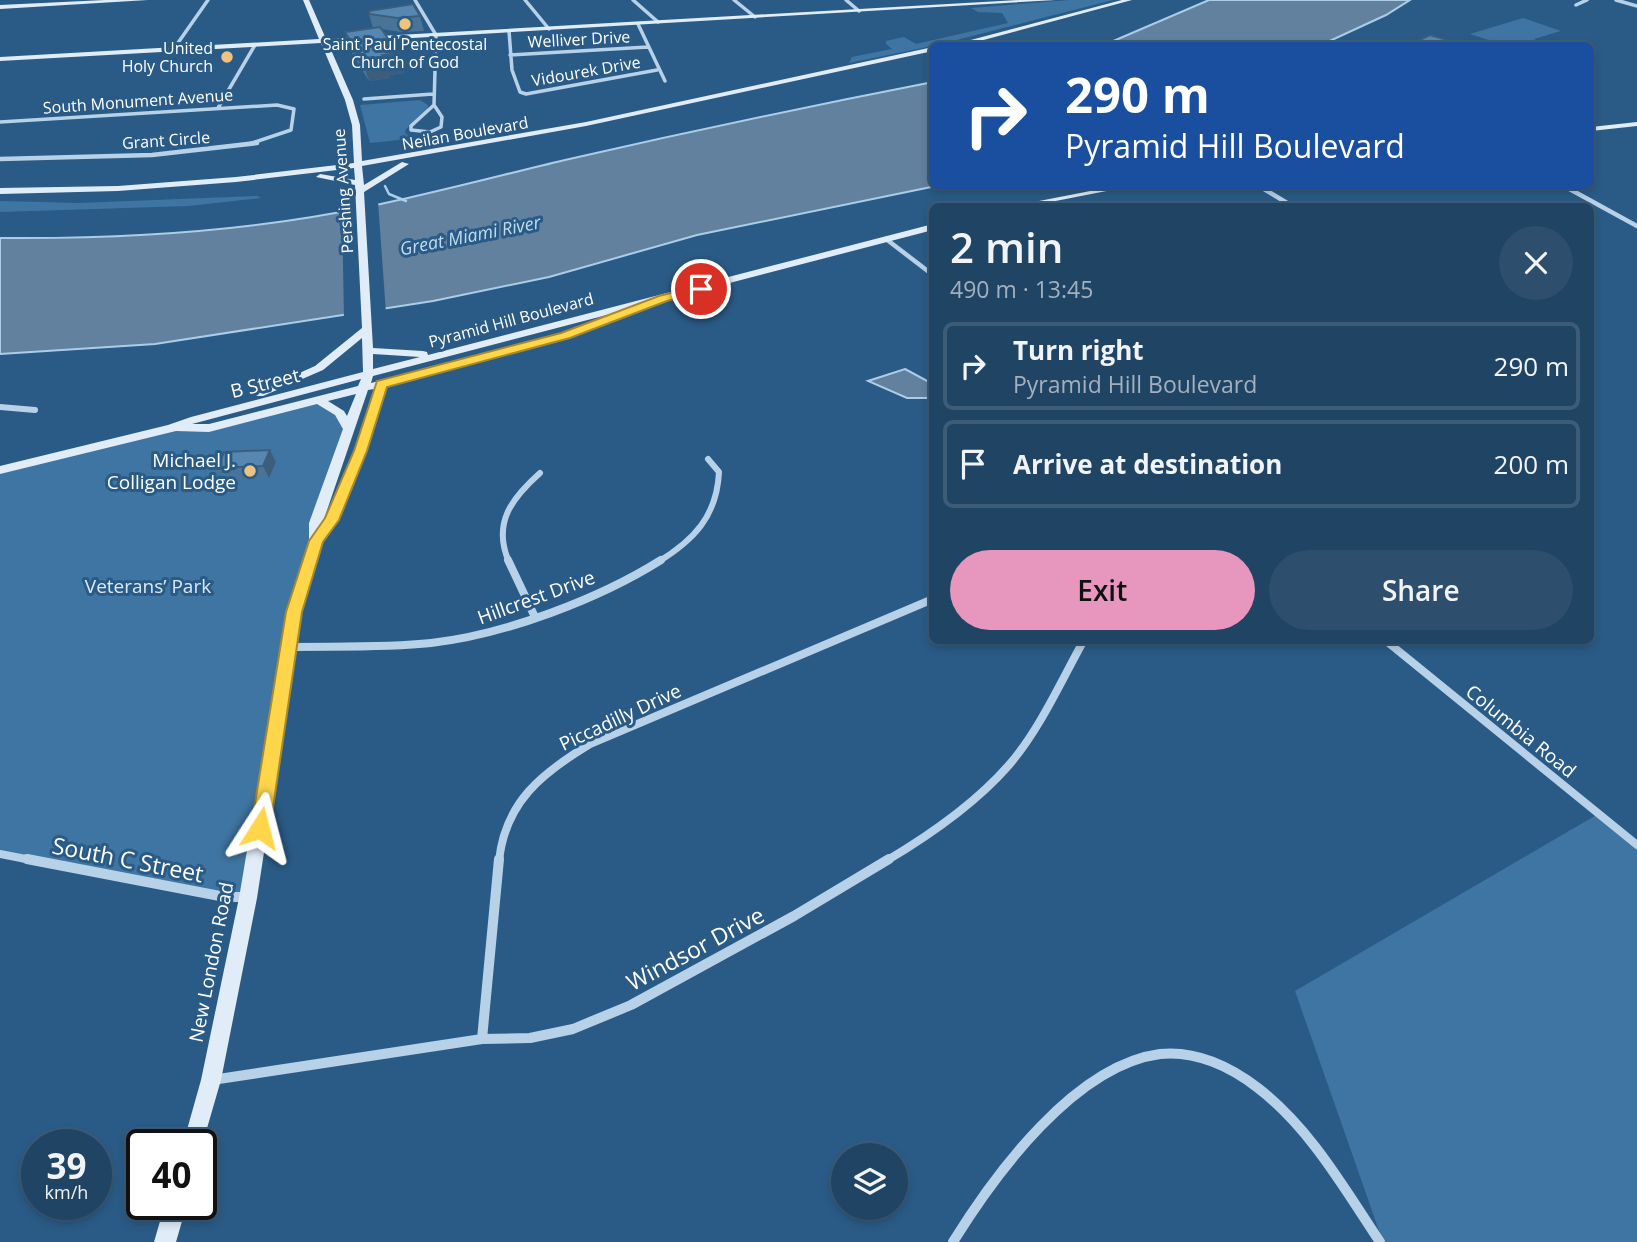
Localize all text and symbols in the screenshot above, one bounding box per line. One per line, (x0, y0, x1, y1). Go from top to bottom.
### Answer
marker: Saint Paul Pentecostal Church of God (397, 16, 413, 32)
street label: Welliver Drive (527, 25, 631, 53)
place label: Saint Paul Pentecostal Church of God (323, 33, 487, 73)
place label: United Holy Church (122, 37, 213, 77)
marker: United Holy Church (219, 49, 235, 65)
street label: Vidourek Drive (530, 51, 642, 91)
text: 290 m (1065, 61, 1210, 127)
icon: right (950, 70, 1041, 161)
street label: South Monument Avenue (42, 83, 234, 119)
street label: Neilan Boulevard (400, 111, 530, 155)
text: Pyramid Hill Boulevard (1065, 124, 1405, 167)
street label: Grant Circle (121, 126, 211, 154)
street label: Pershing Avenue (328, 128, 358, 254)
water label: Great Miami River (398, 209, 543, 260)
text: 2 min (950, 218, 1063, 275)
button: close (1499, 226, 1573, 300)
pin (671, 259, 731, 319)
icon: arrive (682, 270, 720, 308)
text: 490 m · 13:45 (950, 273, 1093, 305)
street label: Pyramid Hill Boulevard (426, 287, 596, 353)
text: Turn right (1013, 332, 1144, 368)
icon: right (954, 347, 992, 385)
text: 290 m (1494, 348, 1569, 384)
street label: B Street (228, 362, 302, 404)
text: Pyramid Hill Boulevard (1013, 368, 1257, 400)
icon: arrive (954, 445, 992, 483)
text: Arrive at destination (1013, 446, 1282, 482)
text: 200 m (1494, 446, 1569, 482)
place label: Michael J. Colligan Lodge (107, 447, 236, 495)
marker: Michael J. Colligan Lodge (242, 463, 258, 479)
button: Exit (950, 550, 1255, 630)
button: Share (1269, 550, 1573, 630)
street label: Hillcrest Drive (474, 564, 598, 630)
park label: Veterans’ Park (85, 573, 211, 599)
street label: Piccadilly Drive (555, 677, 685, 757)
street label: Columbia Road (1460, 679, 1582, 783)
position arrow (223, 791, 297, 865)
street label: South C Street (50, 829, 206, 889)
street label: New London Road (183, 880, 239, 1044)
street label: Windsor Drive (621, 898, 769, 998)
speed limit sign: 40 (126, 1129, 217, 1220)
text: 39 (46, 1142, 87, 1189)
map controls (831, 1143, 908, 1220)
button: layers (831, 1143, 908, 1220)
text: km/h (45, 1180, 88, 1204)

